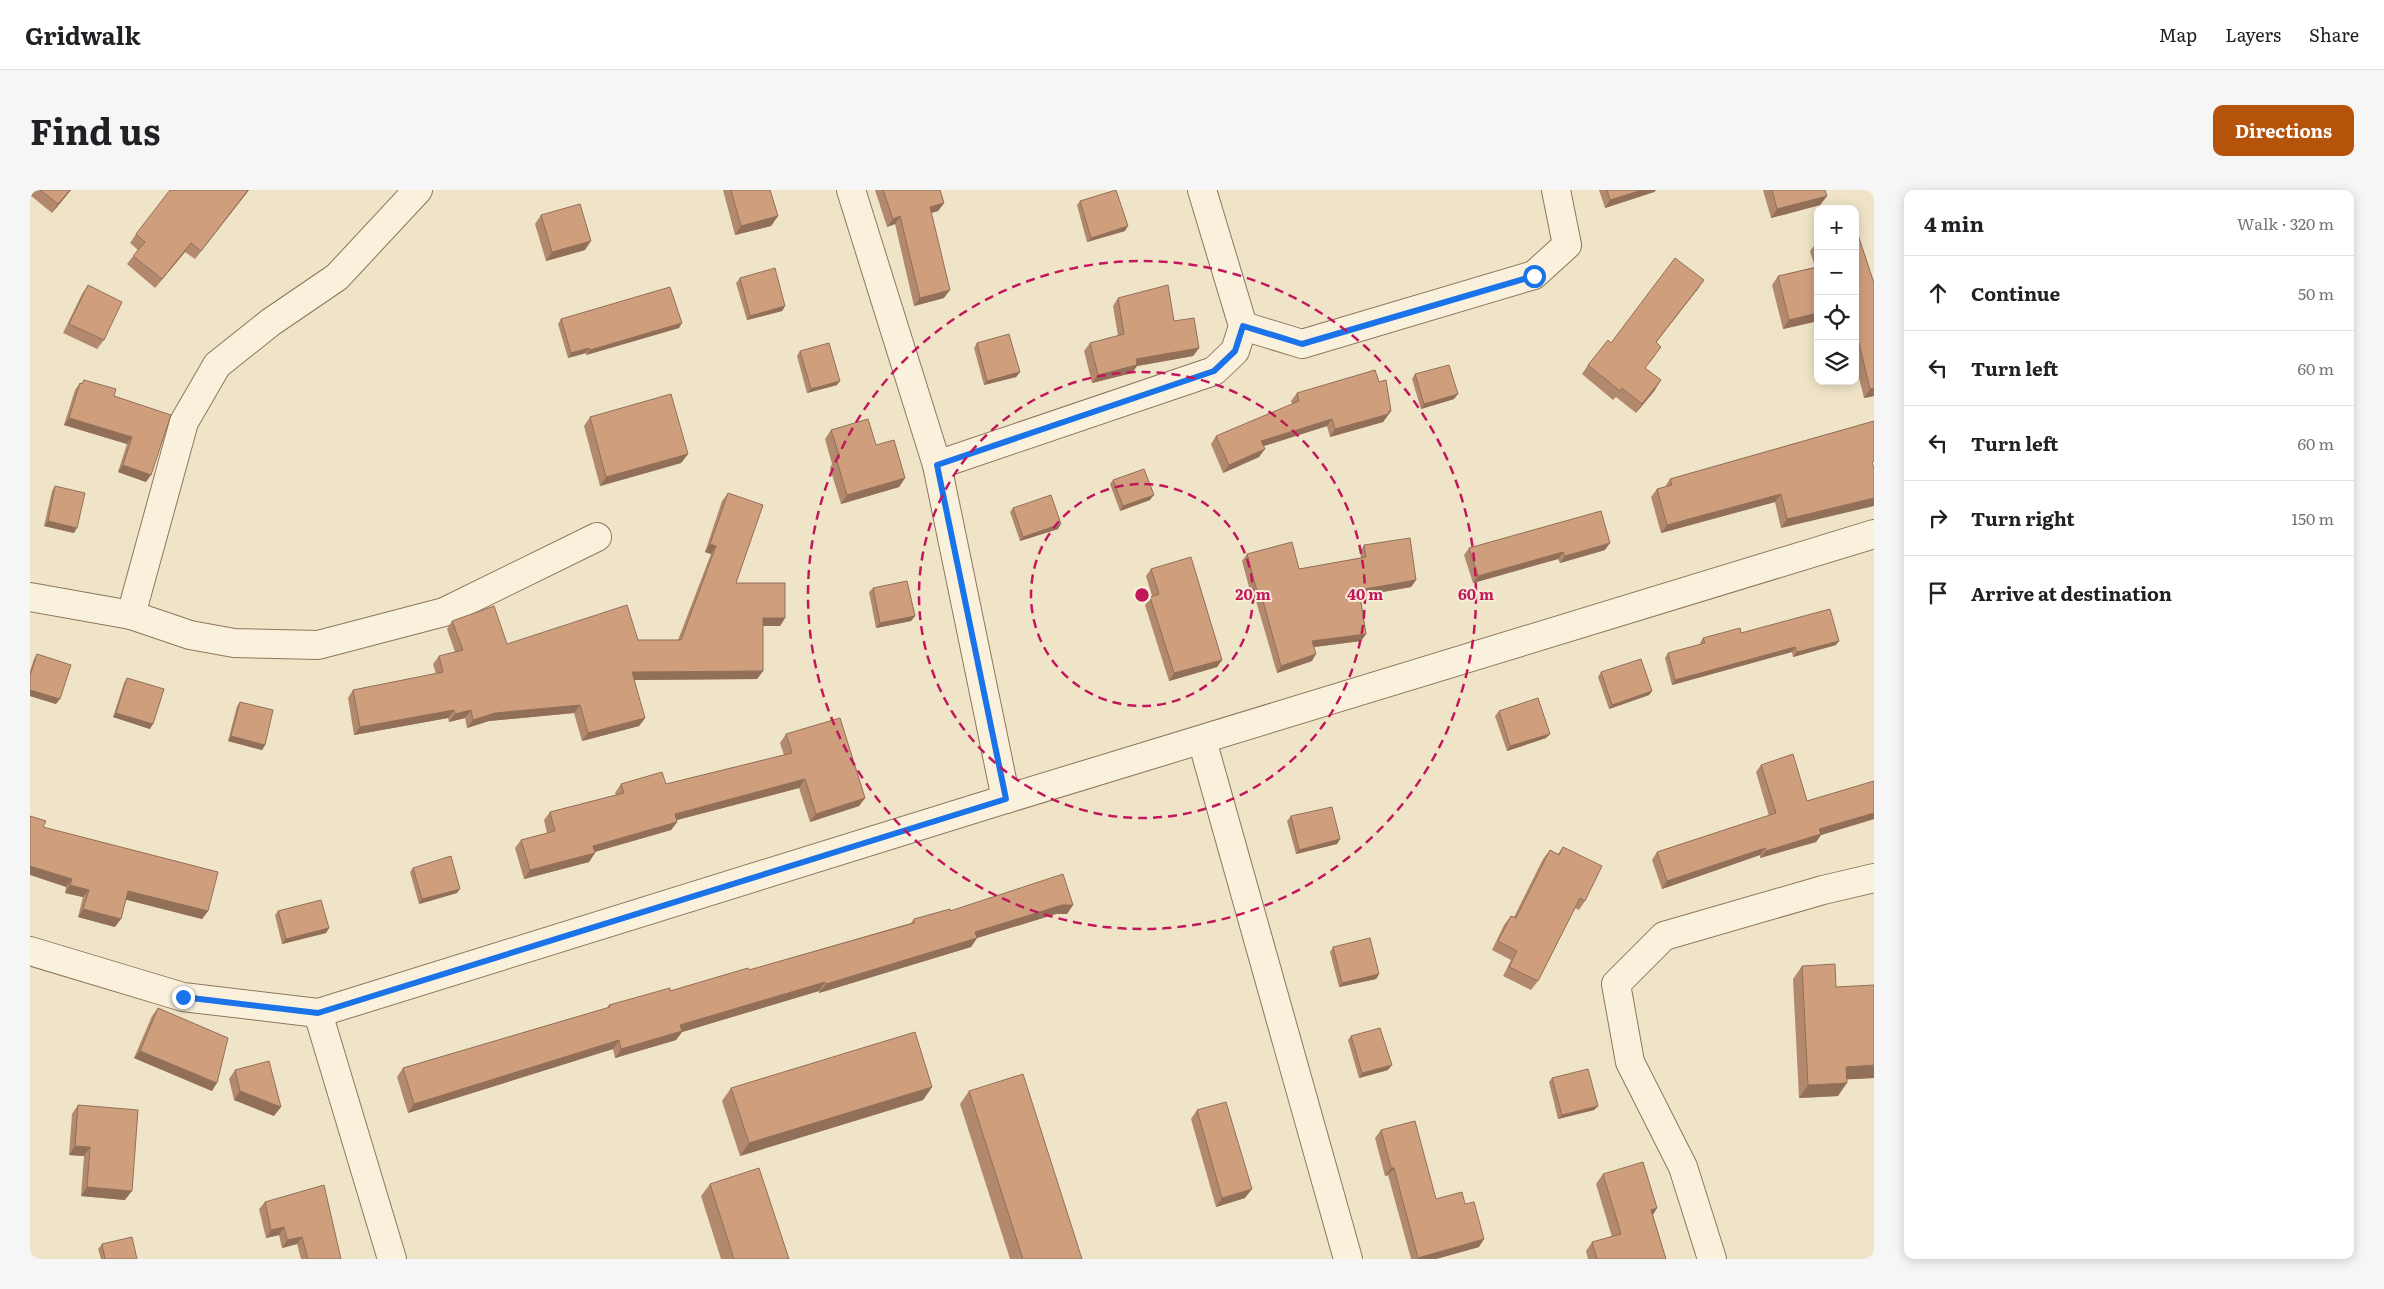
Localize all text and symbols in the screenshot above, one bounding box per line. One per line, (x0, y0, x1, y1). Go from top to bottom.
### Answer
text: Gridwalk (25, 17, 141, 52)
text: Map (2159, 21, 2197, 48)
text: Layers (2225, 21, 2281, 48)
text: Share (2309, 21, 2359, 48)
text: Find us (30, 104, 160, 156)
button: Directions (2213, 105, 2354, 156)
map controls (1814, 205, 1859, 385)
button: + (1814, 205, 1859, 250)
text: 4 min (1924, 207, 1984, 238)
text: Walk · 320 m (2237, 211, 2334, 235)
button: − (1814, 250, 1859, 295)
route start (1523, 265, 1546, 288)
icon: ahead (1924, 279, 1952, 307)
text: Continue (1971, 279, 2060, 307)
text: 50 m (2298, 281, 2334, 305)
button: locate (1814, 295, 1859, 340)
button: layers (1814, 340, 1859, 385)
icon: left (1924, 354, 1952, 382)
text: Turn left (1971, 354, 2058, 382)
text: 60 m (2297, 356, 2334, 380)
icon: left (1924, 429, 1952, 457)
text: Turn left (1971, 429, 2058, 457)
text: 60 m (2297, 431, 2334, 455)
icon: right (1924, 504, 1952, 532)
text: Turn right (1971, 504, 2075, 532)
text: 150 m (2291, 506, 2334, 530)
icon: arrive (1924, 579, 1952, 607)
text: Arrive at destination (1971, 579, 2172, 607)
text: 20 m (1235, 582, 1271, 605)
text: 40 m (1347, 582, 1383, 605)
text: 60 m (1458, 582, 1494, 605)
centre of rings (1133, 586, 1151, 604)
route end (172, 986, 195, 1009)

